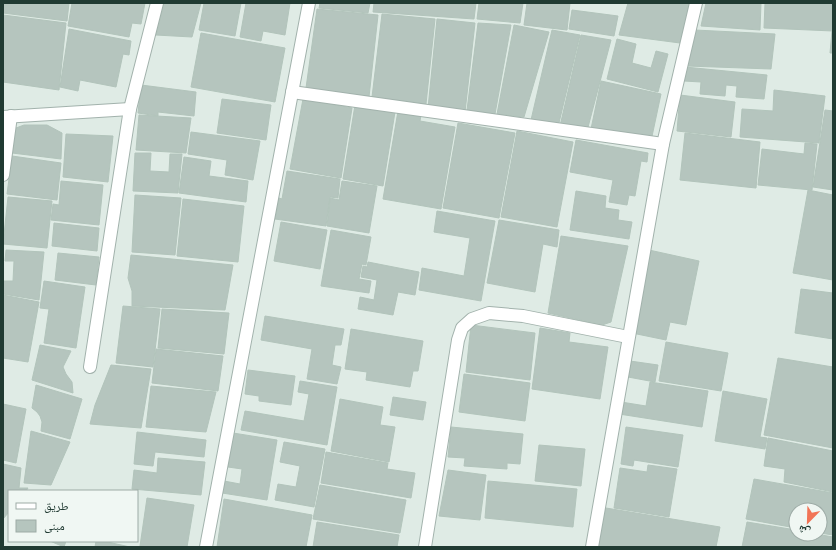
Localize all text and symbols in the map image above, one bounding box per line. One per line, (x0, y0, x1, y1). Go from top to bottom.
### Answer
legend (8, 490, 138, 542)
text: طريق (44, 497, 69, 515)
north arrow (788, 502, 828, 542)
text: مبنى (44, 517, 65, 535)
text: ش (795, 521, 813, 541)

